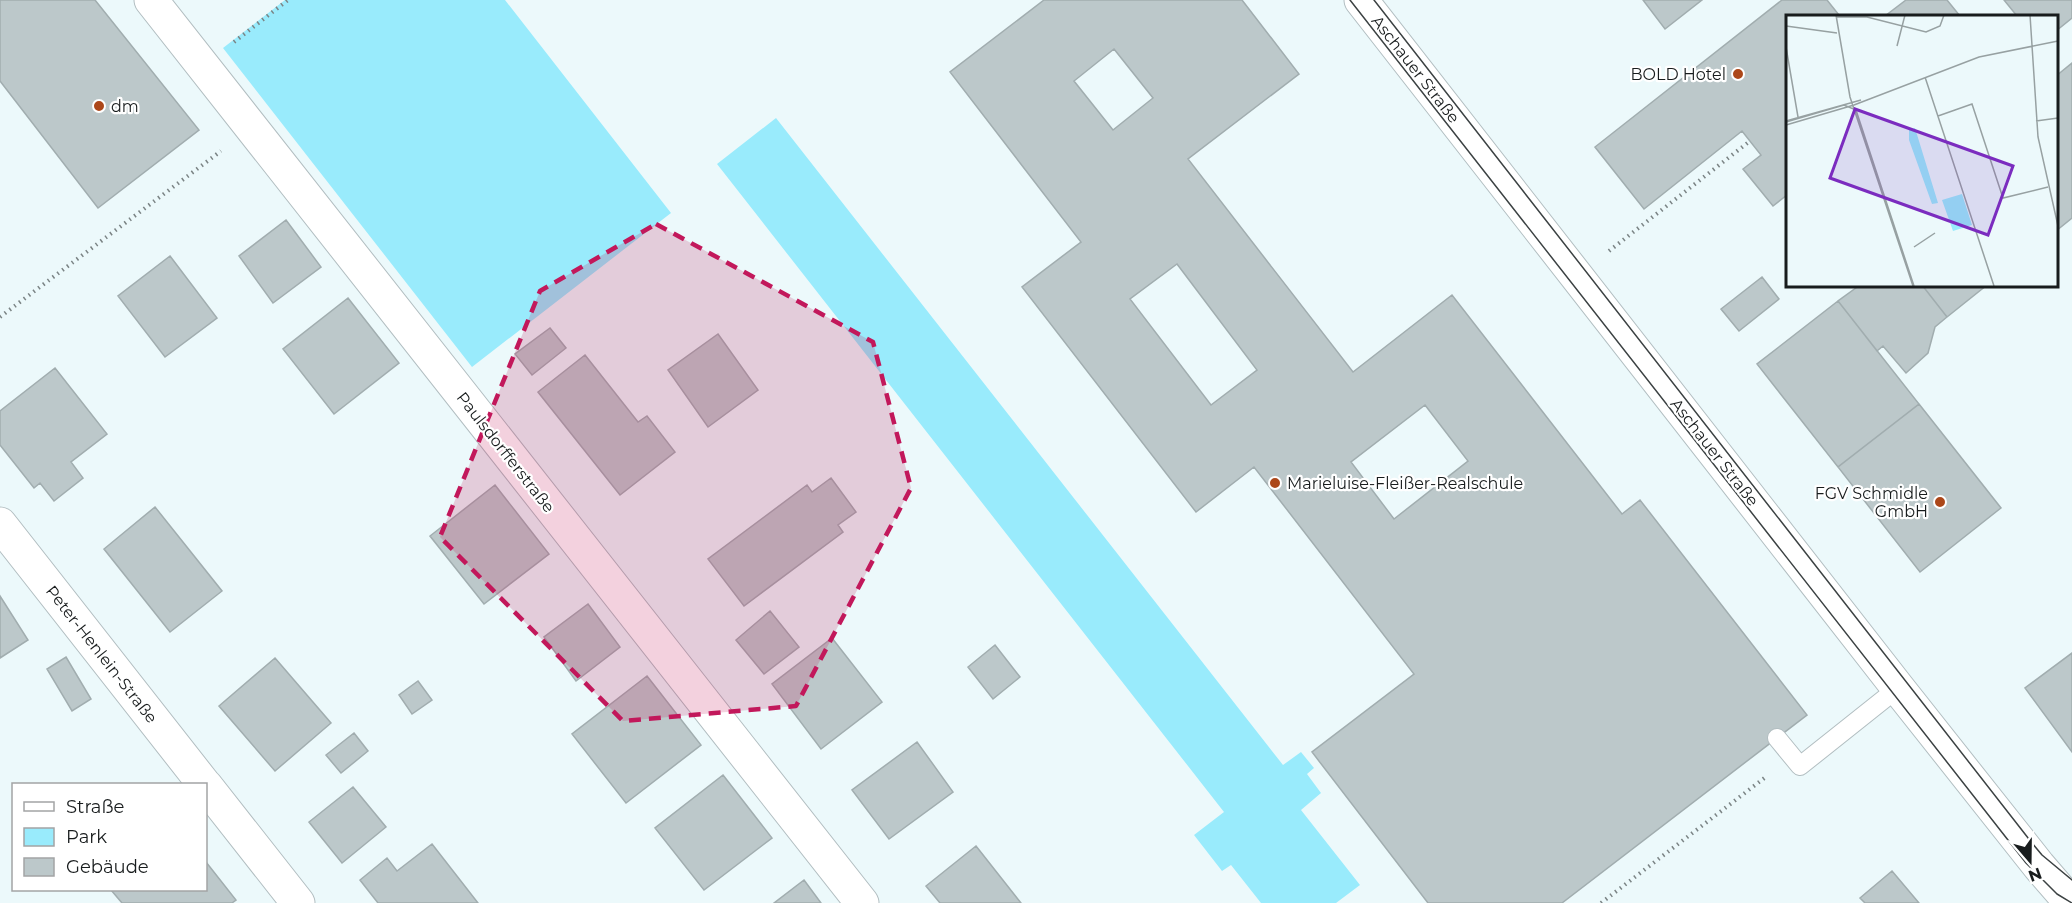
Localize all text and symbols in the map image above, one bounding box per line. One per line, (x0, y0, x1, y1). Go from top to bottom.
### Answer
street label: Aschauer Straße (1368, 12, 1463, 127)
inset map (1786, 15, 2057, 286)
place label: BOLD Hotel (1630, 65, 1726, 84)
marker: BOLD Hotel (1731, 67, 1745, 81)
place label: dm (111, 97, 139, 116)
marker: dm (92, 99, 106, 113)
street label: Paulsdorfferstraße (453, 388, 558, 516)
street label: Aschauer Straße (1667, 395, 1762, 510)
place label: Marieluise-Fleißer-Realschule (1287, 474, 1523, 493)
marker: Marieluise-Fleißer-Realschule (1268, 476, 1282, 490)
place label: FGV Schmidle GmbH (1815, 484, 1928, 521)
marker: FGV Schmidle GmbH (1933, 495, 1947, 509)
street label: Peter-Henlein-Straße (42, 582, 161, 727)
legend (12, 783, 207, 891)
text: Straße (66, 796, 125, 818)
text: Park (66, 826, 107, 848)
north arrow (2000, 831, 2060, 891)
text: Gebäude (66, 856, 149, 878)
text: N (2026, 863, 2044, 886)

